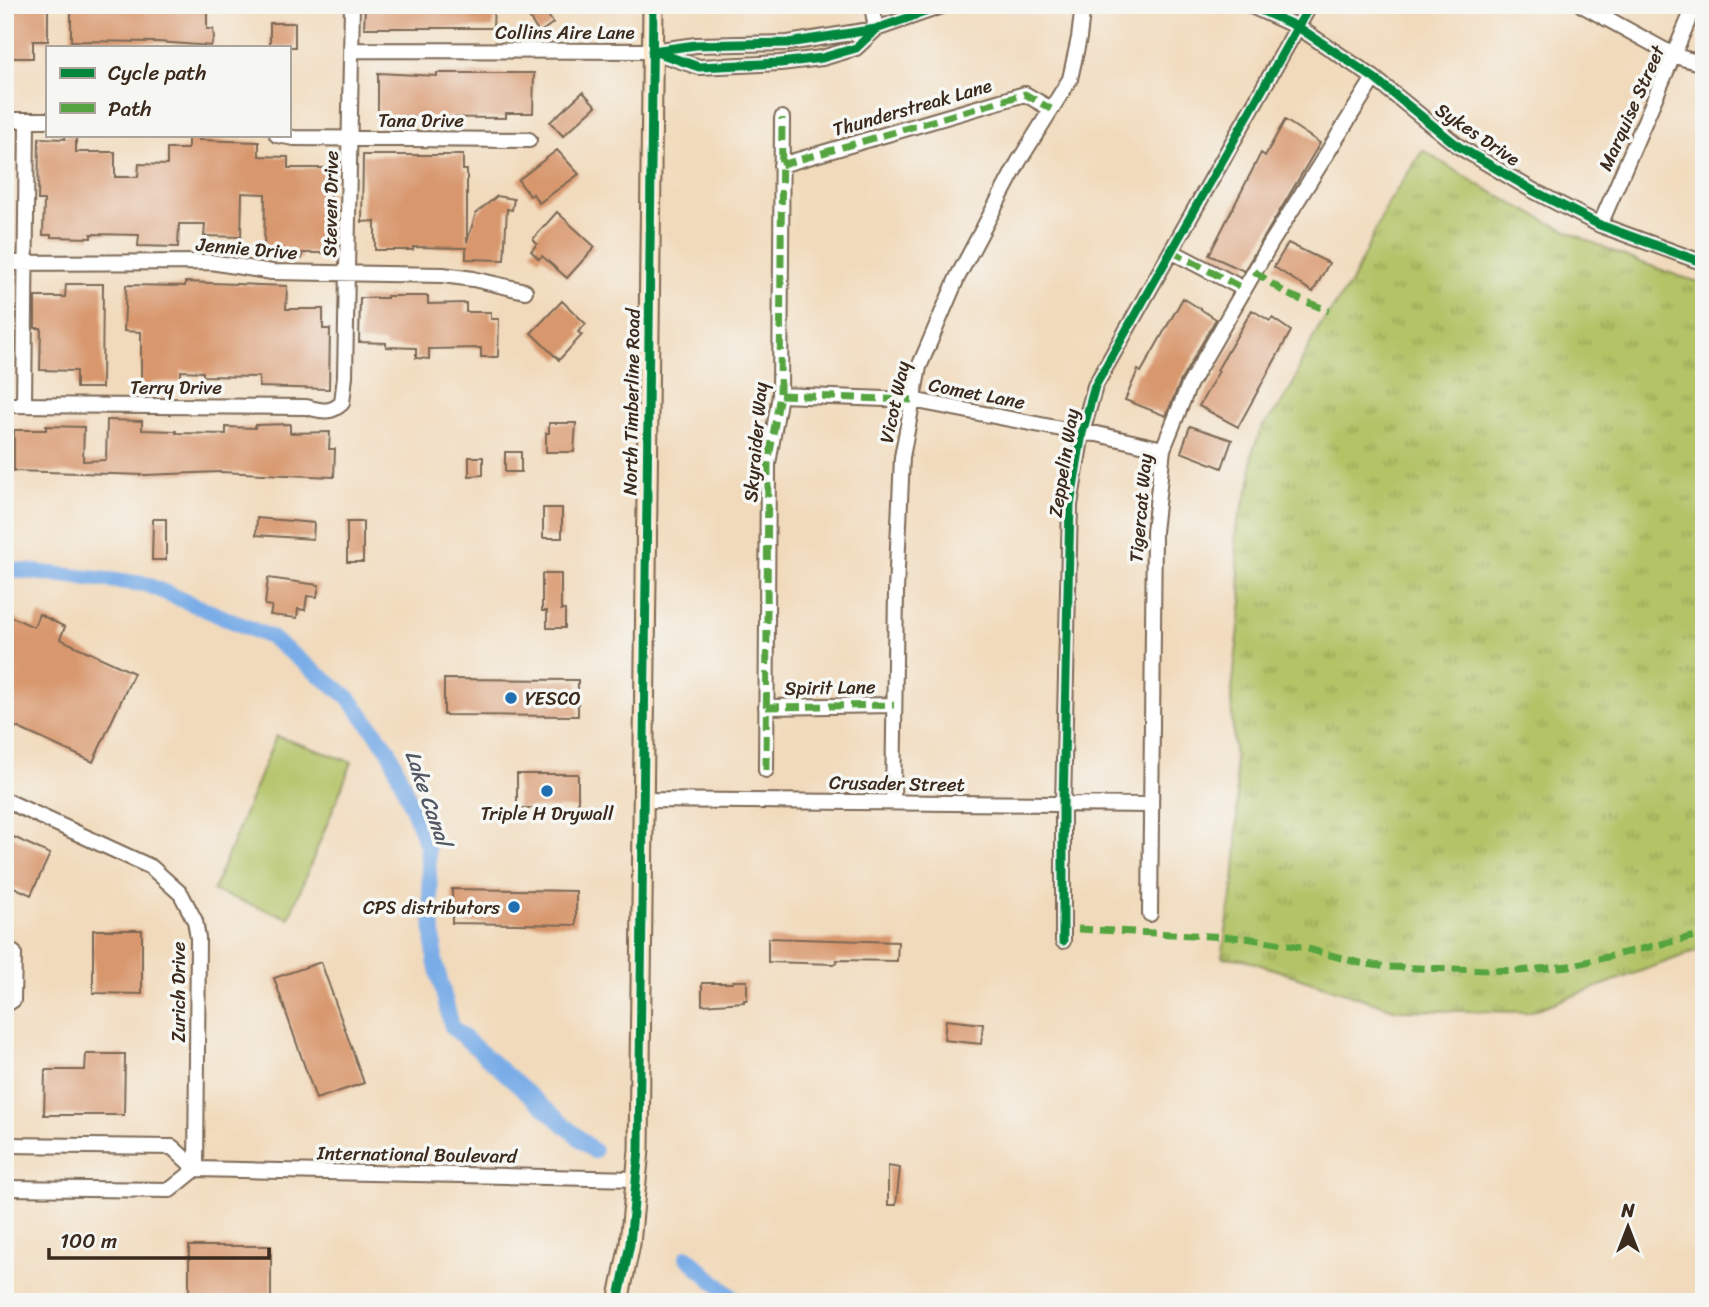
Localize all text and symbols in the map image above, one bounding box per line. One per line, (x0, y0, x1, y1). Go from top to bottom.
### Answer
street label: Collins Aire Lane (495, 16, 635, 49)
street label: Marquise Street (1589, 39, 1674, 176)
legend (46, 46, 290, 136)
text: Cycle path (108, 54, 207, 92)
street label: Thunderstreak Lane (829, 69, 996, 146)
text: Path (108, 90, 151, 128)
street label: Sykes Drive (1428, 94, 1527, 175)
street label: Tana Drive (378, 104, 464, 137)
street label: Steven Drive (313, 150, 348, 258)
street label: Jennie Drive (194, 228, 299, 269)
street label: North Timberline Road (613, 306, 650, 496)
street label: Vicot Way (870, 358, 919, 446)
street label: Comet Lane (926, 368, 1028, 419)
street label: Terry Drive (130, 371, 222, 404)
street label: Skyraider Way (734, 380, 777, 503)
street label: Zeppelin Way (1039, 406, 1088, 520)
street label: Tigercat Way (1119, 452, 1162, 564)
street label: Spirit Lane (784, 670, 876, 705)
place label: YESCO (525, 682, 581, 715)
marker: YESCO (503, 690, 519, 706)
water label: Lake Canal (394, 745, 464, 856)
street label: Crusader Street (829, 766, 965, 801)
marker: Triple H Drywall (539, 783, 555, 799)
place label: Triple H Drywall (481, 797, 614, 830)
place label: CPS distributors (363, 891, 500, 924)
marker: CPS distributors (506, 899, 522, 915)
street label: Zurich Drive (162, 941, 195, 1042)
street label: International Boulevard (316, 1136, 518, 1173)
north arrow (1594, 1192, 1664, 1262)
text: N (1620, 1194, 1635, 1227)
scale bar (49, 1216, 270, 1260)
text: 100 m (60, 1222, 117, 1260)

